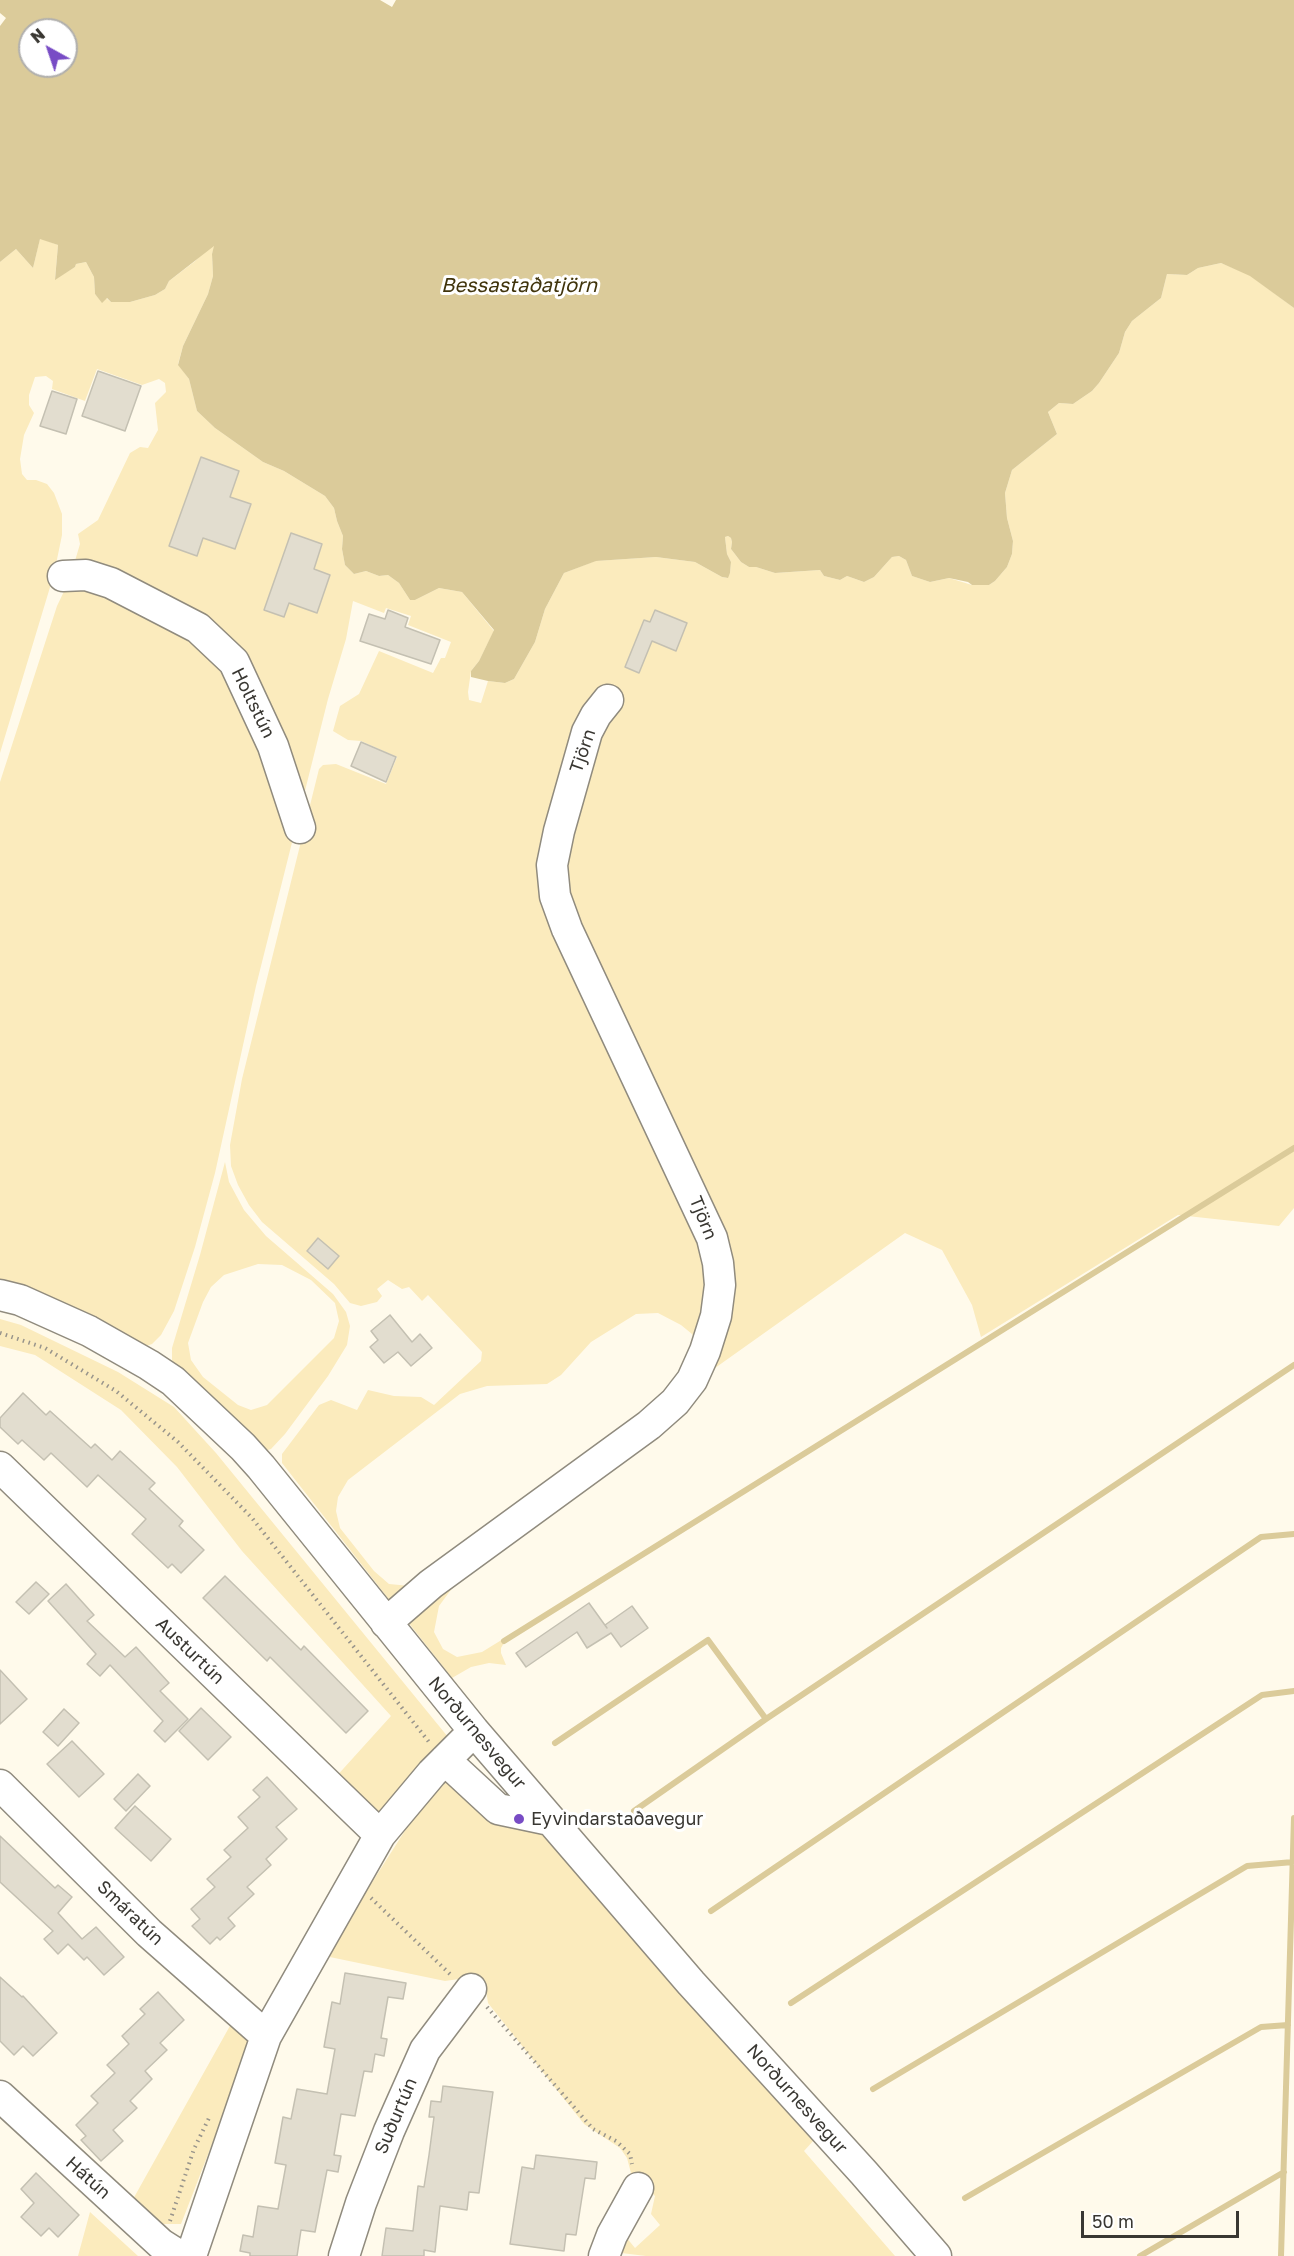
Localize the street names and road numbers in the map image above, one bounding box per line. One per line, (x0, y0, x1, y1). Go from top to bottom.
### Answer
street label: Holtstún (227, 664, 279, 742)
street label: Tjörn (565, 726, 601, 776)
street label: Tjörn (685, 1193, 721, 1243)
street label: Austurtún (151, 1613, 229, 1689)
street label: Norðurnesvegur (424, 1672, 530, 1794)
street label: Smáratún (92, 1876, 168, 1950)
street label: Norðurnesvegur (742, 2040, 852, 2158)
street label: Suðurtún (370, 2075, 422, 2157)
street label: Hátún (61, 2152, 115, 2204)

